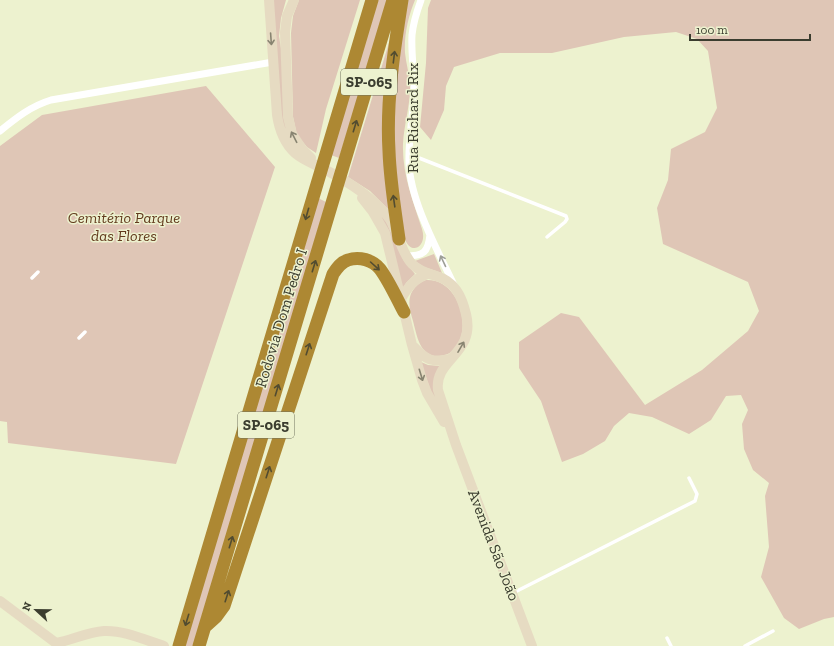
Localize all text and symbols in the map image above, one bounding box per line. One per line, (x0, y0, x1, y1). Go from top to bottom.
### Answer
scale bar (690, 16, 810, 42)
text: 100 m (696, 23, 728, 37)
one-way arrow (268, 32, 275, 45)
one-way arrow (390, 51, 397, 64)
street label: Rua Richard Rix (403, 63, 422, 173)
road number: SP-065 (341, 69, 397, 95)
one-way arrow (352, 120, 359, 133)
one-way arrow (290, 131, 297, 143)
one-way arrow (390, 194, 398, 207)
one-way arrow (303, 207, 310, 220)
park label: Cemitério Parque das Flores (68, 208, 180, 245)
street label: Rodovia Dom Pedro I (251, 246, 311, 390)
one-way arrow (439, 255, 446, 267)
one-way arrow (311, 260, 318, 273)
one-way arrow (370, 261, 380, 270)
one-way arrow (458, 341, 466, 353)
one-way arrow (305, 343, 312, 356)
one-way arrow (418, 368, 425, 381)
one-way arrow (274, 384, 281, 397)
road number: SP-065 (238, 412, 294, 438)
one-way arrow (264, 467, 272, 479)
street label: Avenida São João (464, 487, 524, 603)
one-way arrow (228, 535, 235, 548)
north arrow (16, 590, 56, 630)
one-way arrow (224, 590, 231, 603)
text: N (20, 600, 35, 613)
one-way arrow (183, 613, 190, 626)

